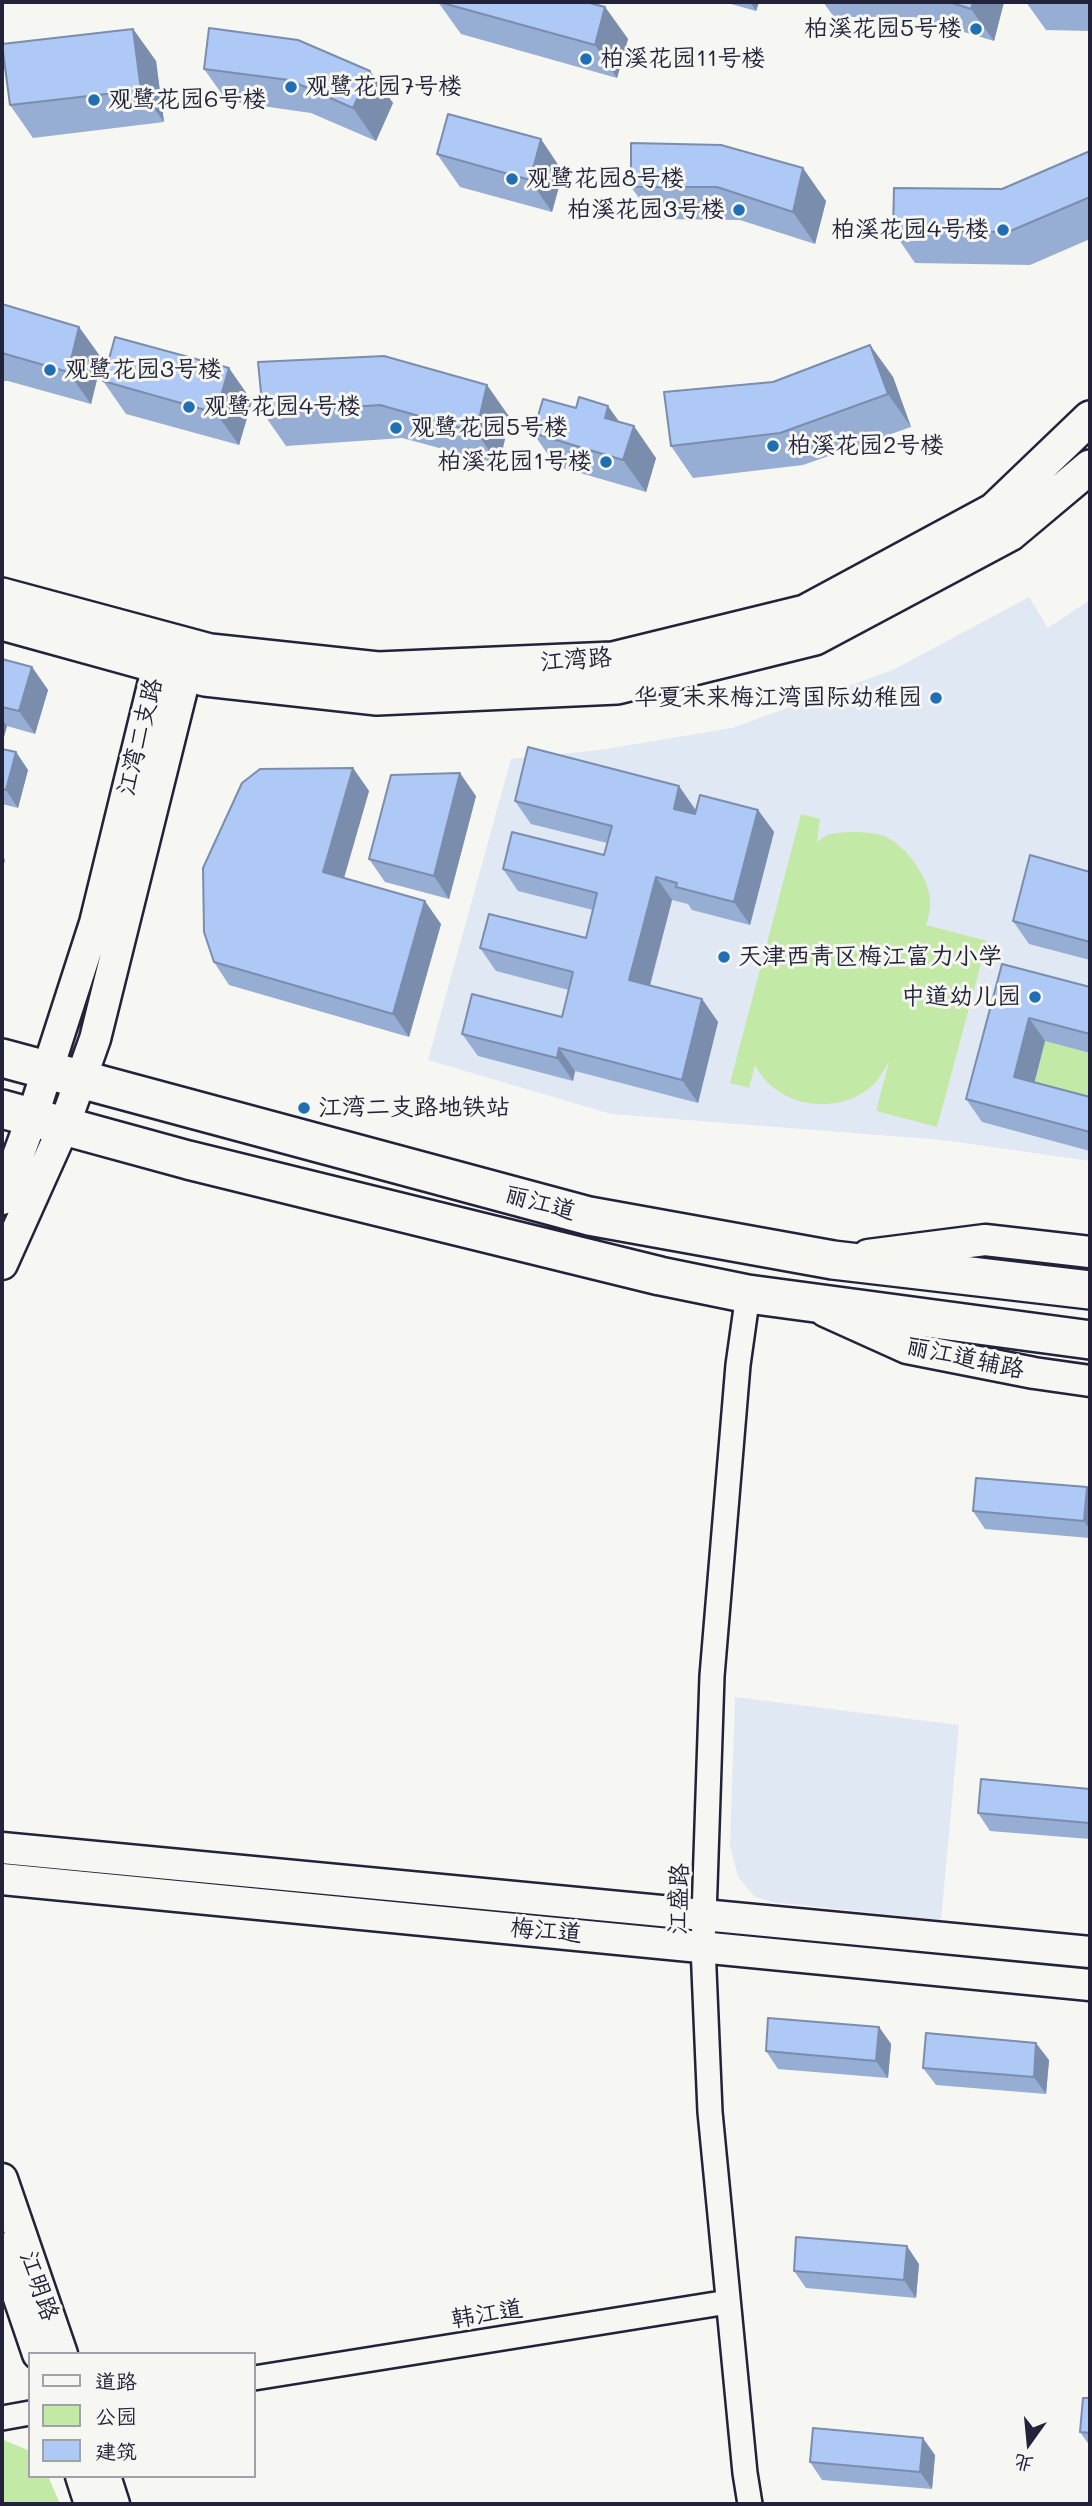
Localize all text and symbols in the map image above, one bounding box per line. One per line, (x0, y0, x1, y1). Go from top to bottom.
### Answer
place label: 柏溪花园5号楼 (804, 15, 962, 43)
marker: 柏溪花园5号楼 (968, 21, 984, 37)
place label: 柏溪花园11号楼 (600, 45, 765, 73)
marker: 柏溪花园11号楼 (578, 51, 594, 67)
place label: 观鹭花园7号楼 (305, 73, 462, 101)
marker: 观鹭花园7号楼 (283, 79, 299, 95)
place label: 观鹭花园6号楼 (108, 86, 266, 114)
marker: 观鹭花园6号楼 (86, 92, 102, 108)
place label: 观鹭花园8号楼 (526, 165, 685, 193)
marker: 观鹭花园8号楼 (504, 171, 520, 187)
place label: 柏溪花园3号楼 (567, 196, 725, 224)
marker: 柏溪花园3号楼 (731, 202, 747, 218)
place label: 柏溪花园4号楼 (831, 216, 989, 244)
marker: 柏溪花园4号楼 (995, 222, 1011, 238)
place label: 观鹭花园3号楼 (64, 356, 222, 384)
marker: 观鹭花园3号楼 (42, 362, 58, 378)
place label: 观鹭花园4号楼 (203, 393, 361, 421)
marker: 观鹭花园4号楼 (181, 399, 197, 415)
place label: 观鹭花园5号楼 (410, 414, 568, 442)
marker: 观鹭花园5号楼 (388, 420, 404, 436)
place label: 柏溪花园2号楼 (787, 432, 944, 460)
marker: 柏溪花园2号楼 (765, 438, 781, 454)
place label: 柏溪花园1号楼 (437, 448, 592, 476)
marker: 柏溪花园1号楼 (598, 454, 614, 470)
street label: 江湾路 (539, 643, 613, 677)
street label: 江湾二支路 (112, 675, 168, 799)
place label: 华夏未来梅江湾国际幼稚园 (634, 684, 922, 712)
marker: 华夏未来梅江湾国际幼稚园 (928, 690, 944, 706)
place label: 天津西青区梅江富力小学 (738, 943, 1002, 971)
marker: 天津西青区梅江富力小学 (716, 949, 732, 965)
place label: 中道幼儿园 (901, 983, 1021, 1011)
marker: 中道幼儿园 (1027, 989, 1043, 1005)
place label: 江湾二支路地铁站 (318, 1094, 510, 1122)
marker: 江湾二支路地铁站 (296, 1100, 312, 1116)
street label: 丽江道 (501, 1180, 579, 1226)
street label: 丽江道辅路 (903, 1331, 1027, 1385)
street label: 江盛路 (663, 1863, 695, 1935)
street label: 梅江道 (509, 1914, 583, 1948)
street label: 江明路 (14, 2247, 64, 2325)
street label: 韩江道 (449, 2294, 525, 2334)
legend (28, 2352, 256, 2478)
text: 道路 (95, 2367, 137, 2394)
text: 公园 (95, 2402, 137, 2429)
north arrow (994, 2408, 1064, 2478)
text: 建筑 (95, 2437, 137, 2464)
text: 北 (1011, 2449, 1036, 2478)

